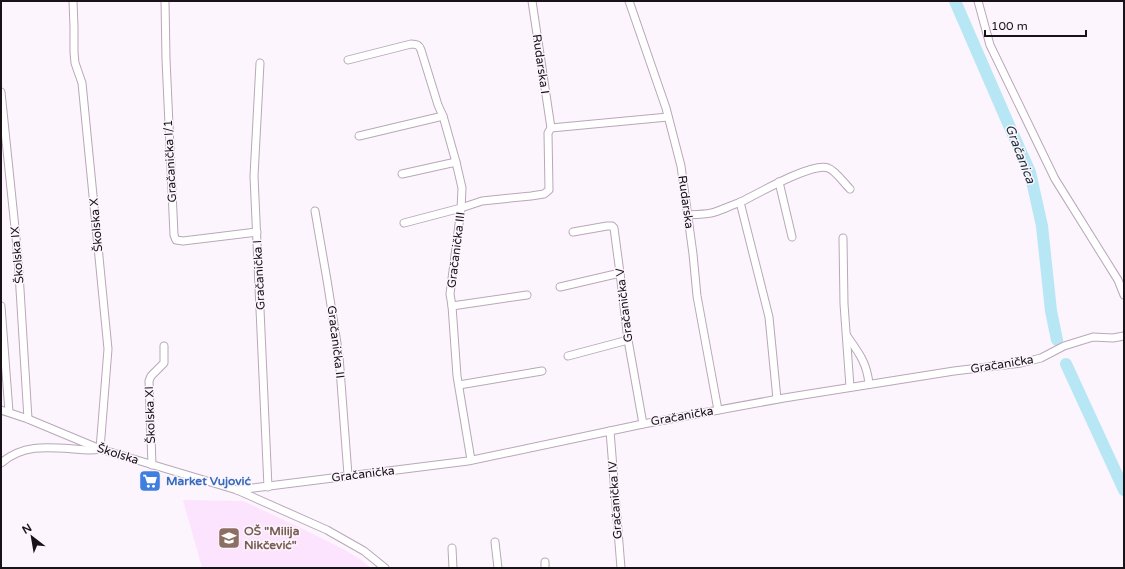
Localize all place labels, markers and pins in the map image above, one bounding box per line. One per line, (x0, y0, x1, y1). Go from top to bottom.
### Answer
supermarket icon: Market Vujović (137, 468, 163, 494)
place label: Market Vujović (166, 474, 252, 489)
place label: OŠ "Milija Nikčević" (244, 524, 300, 552)
school or university icon: OŠ "Milija Nikčević" (216, 525, 242, 551)

